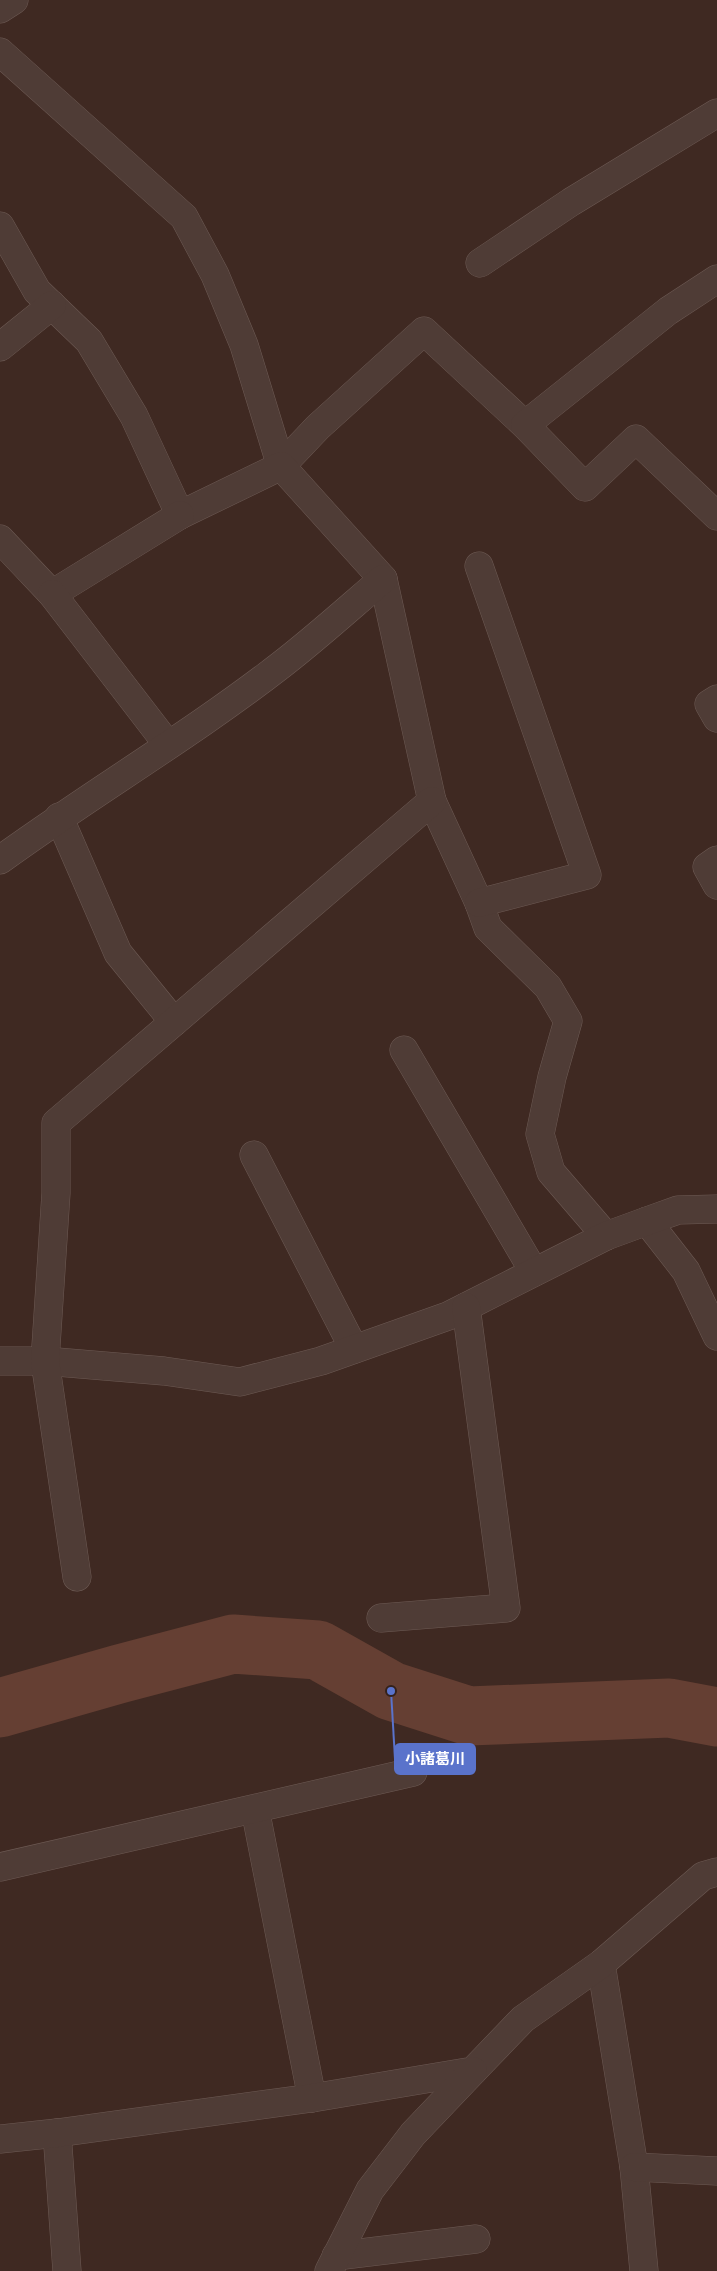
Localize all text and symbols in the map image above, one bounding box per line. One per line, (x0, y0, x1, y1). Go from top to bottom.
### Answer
callout: 小諸葛川 (395, 1744, 475, 1774)
text: 小諸葛川 (405, 1750, 465, 1767)

